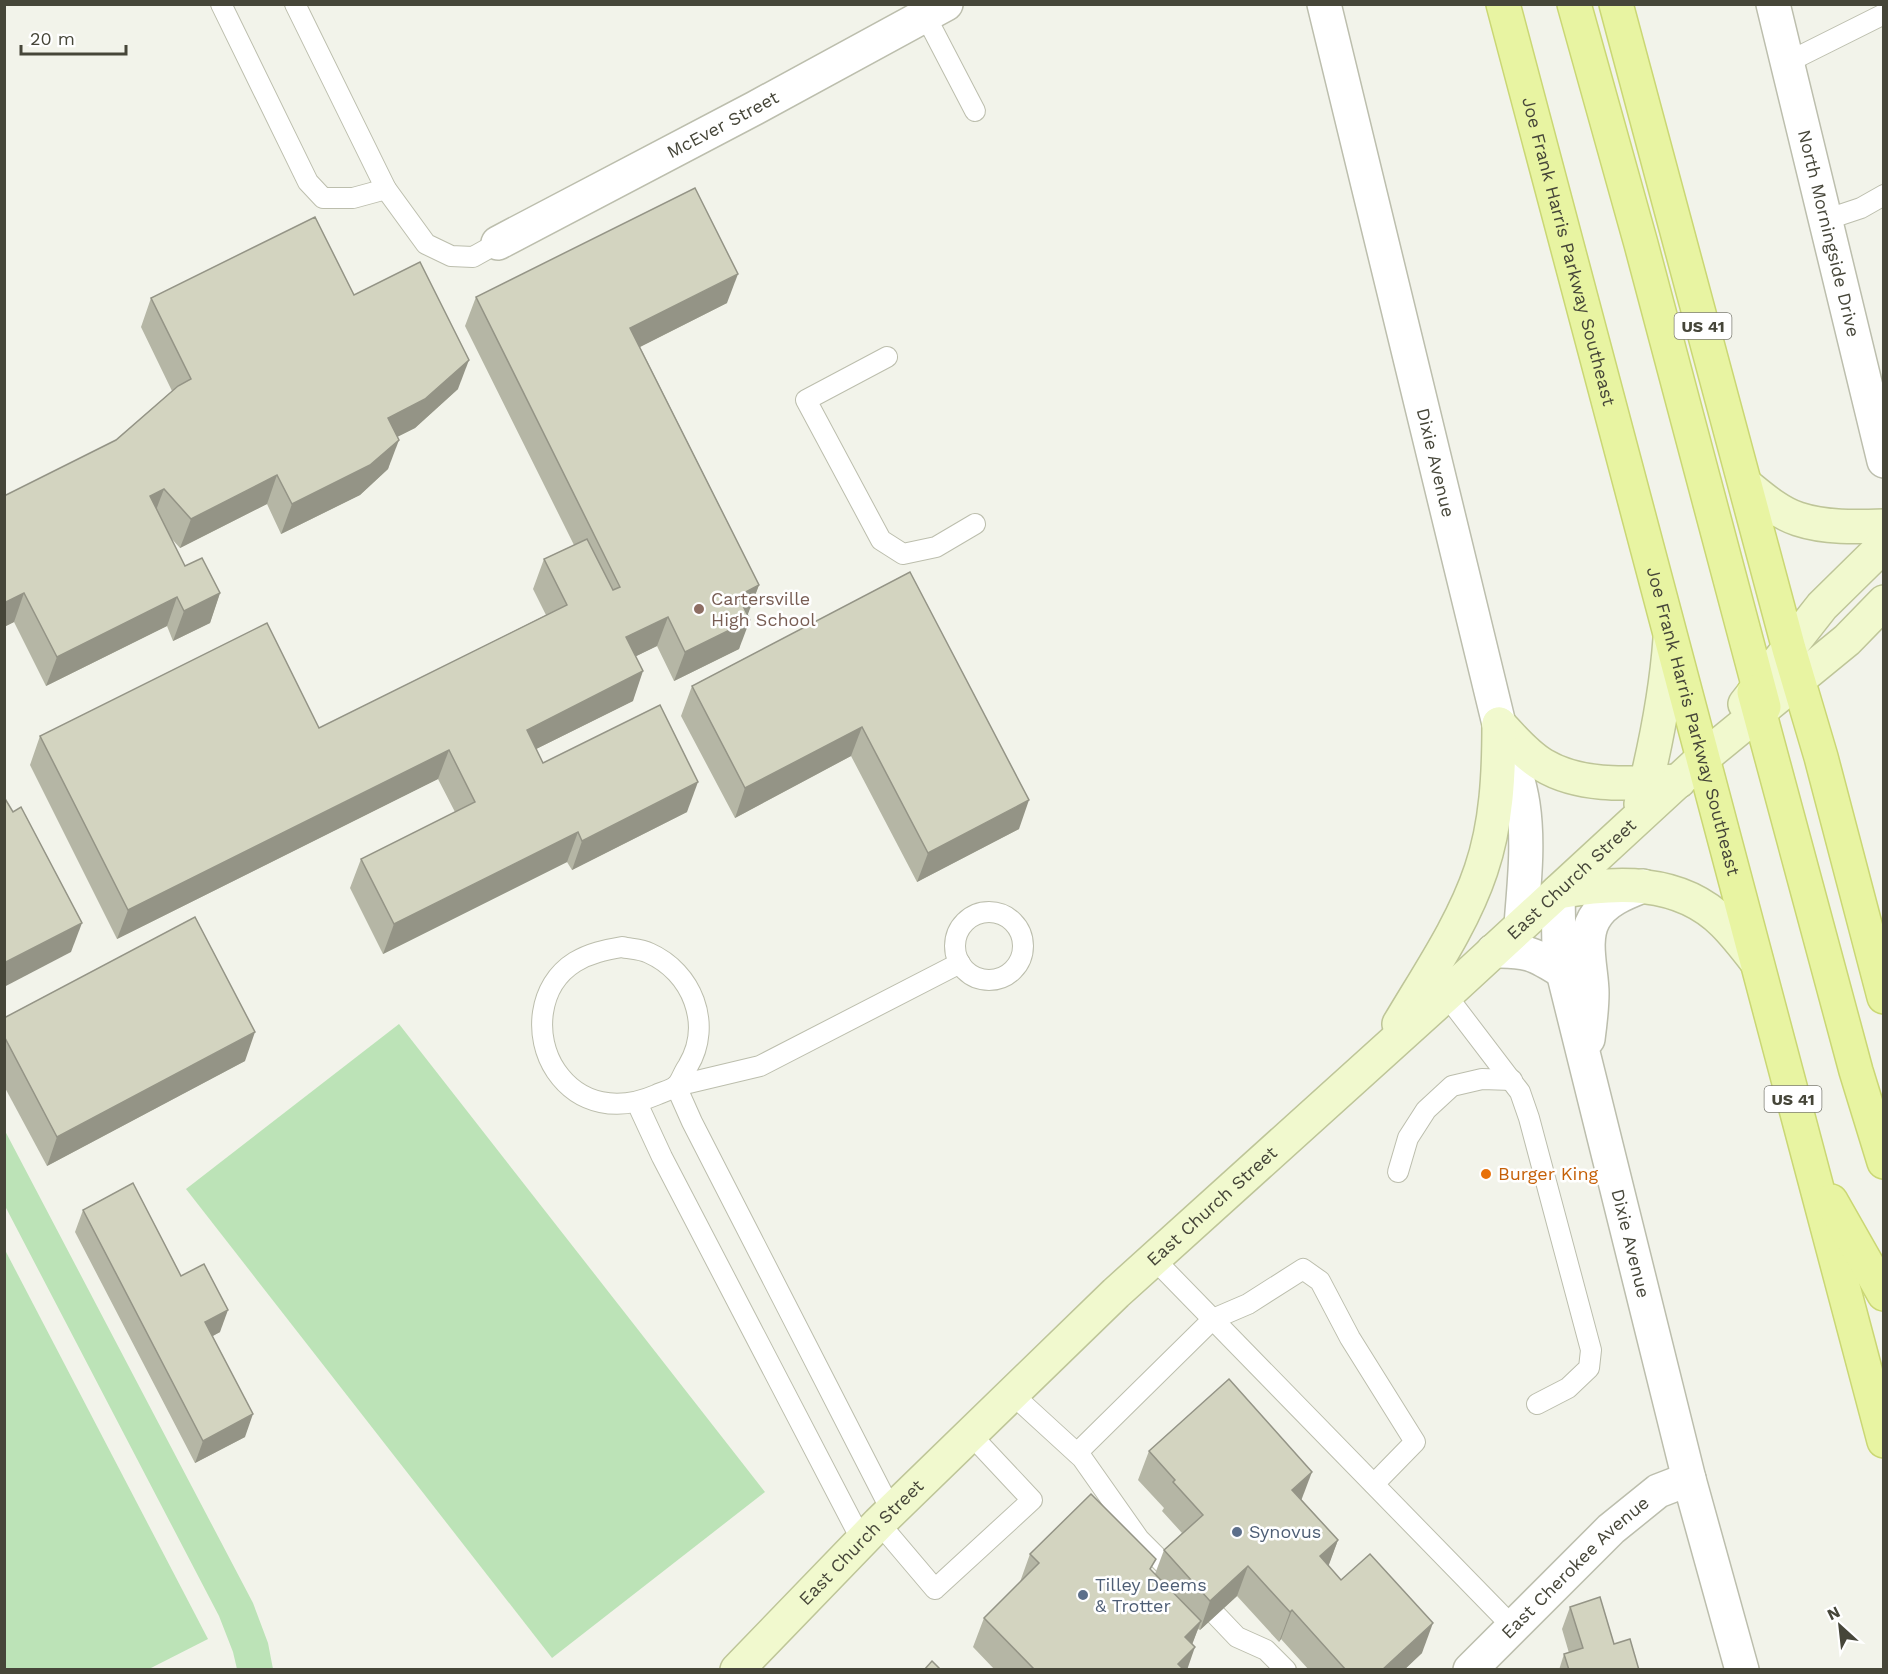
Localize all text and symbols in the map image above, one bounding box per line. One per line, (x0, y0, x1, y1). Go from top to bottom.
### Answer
scale bar (21, 18, 126, 56)
text: 20 m (30, 28, 75, 49)
street label: McEver Street (663, 86, 782, 162)
street label: Joe Frank Harris Parkway Southeast (1518, 95, 1620, 408)
street label: North Morningside Drive (1794, 127, 1864, 339)
road number: US 41 (1674, 313, 1732, 339)
street label: Dixie Avenue (1413, 406, 1459, 519)
street label: Joe Frank Harris Parkway Southeast (1643, 564, 1745, 878)
place label: Cartersville High School (711, 588, 816, 630)
marker: Cartersville High School (692, 602, 706, 616)
street label: East Church Street (1502, 814, 1640, 944)
road number: US 41 (1764, 1086, 1822, 1112)
street label: East Church Street (1142, 1141, 1281, 1270)
place label: Burger King (1498, 1163, 1599, 1184)
marker: Burger King (1479, 1167, 1493, 1181)
street label: Dixie Avenue (1607, 1187, 1655, 1300)
street label: East Church Street (794, 1475, 928, 1609)
street label: East Cherokee Avenue (1497, 1492, 1653, 1643)
place label: Synovus (1249, 1521, 1321, 1542)
marker: Synovus (1230, 1525, 1244, 1539)
place label: Tilley Deems & Trotter (1095, 1574, 1207, 1616)
marker: Tilley Deems & Trotter (1076, 1588, 1090, 1602)
north arrow (1810, 1596, 1870, 1656)
text: N (1824, 1602, 1843, 1624)

